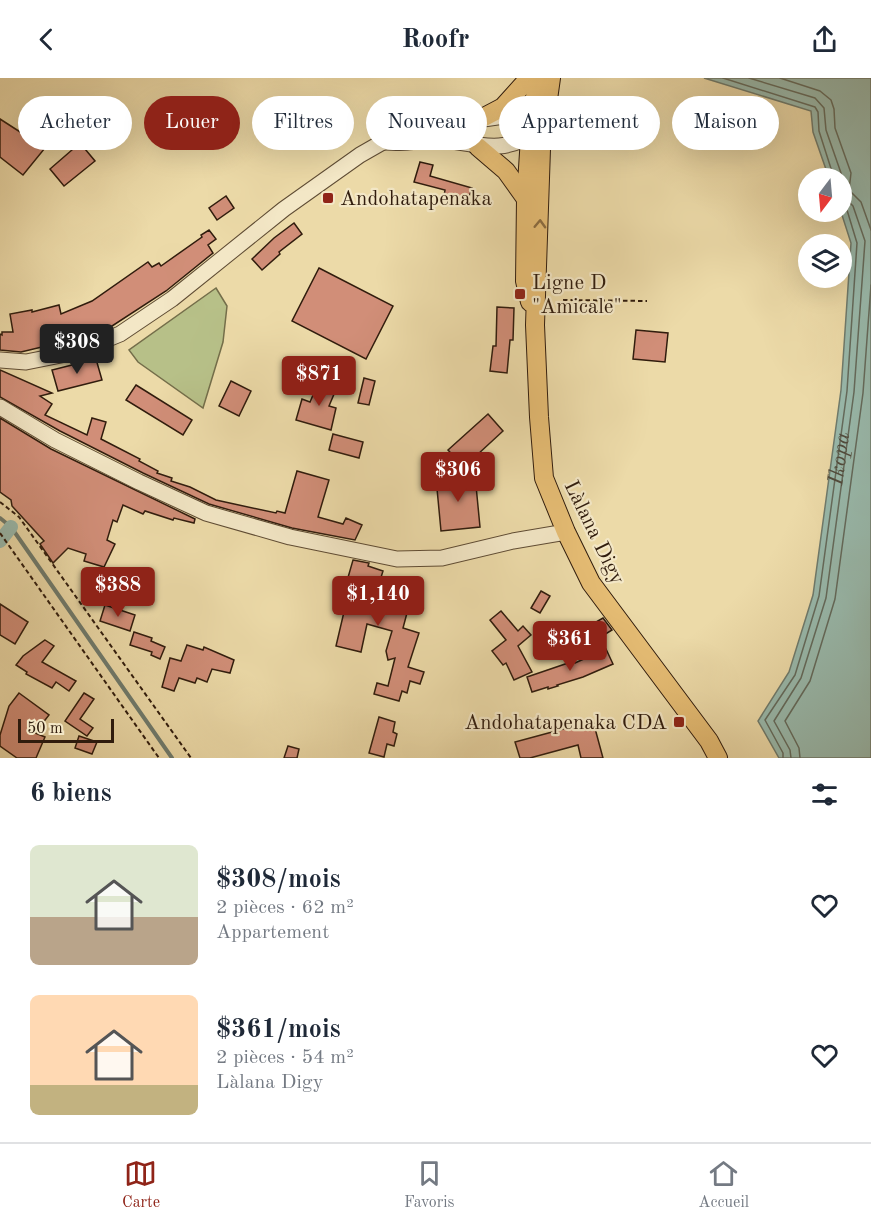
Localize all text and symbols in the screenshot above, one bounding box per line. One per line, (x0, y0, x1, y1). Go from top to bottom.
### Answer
icon: back (30, 23, 63, 56)
icon: share (808, 23, 841, 56)
text: Roofr (401, 26, 470, 53)
chip: Acheter (18, 96, 132, 150)
chip: Louer (144, 96, 240, 150)
chip: Filtres (252, 96, 354, 150)
chip: Nouveau (366, 96, 487, 150)
chip: Appartement (499, 96, 660, 150)
chip: Maison (672, 96, 779, 150)
north arrow (798, 168, 852, 222)
map controls (798, 168, 852, 288)
place label: Andohatapenaka (340, 189, 492, 210)
marker: Andohatapenaka (321, 191, 335, 205)
one-way arrow (534, 220, 546, 229)
button: layers (798, 234, 852, 288)
place label: Ligne D "Amicale" (532, 273, 622, 318)
marker: Ligne D "Amicale" (513, 287, 527, 301)
pin: $308 (41, 324, 113, 375)
text: $308 (54, 333, 100, 353)
pin: $871 (283, 356, 355, 407)
text: $871 (296, 365, 342, 385)
water label: Ikopa (825, 431, 854, 488)
pin: $306 (422, 452, 494, 503)
text: $306 (435, 461, 481, 481)
street label: Làlana Digy (560, 477, 628, 588)
pin: $388 (82, 567, 154, 618)
text: $388 (95, 576, 141, 596)
pin: $1,140 (329, 576, 427, 627)
text: $1,140 (346, 585, 410, 605)
pin: $361 (534, 621, 606, 672)
text: $361 (547, 630, 593, 650)
place label: Andohatapenaka CDA (464, 713, 667, 734)
marker: Andohatapenaka CDA (672, 715, 686, 729)
scale bar (18, 716, 114, 744)
text: 50 m (27, 721, 63, 737)
icon: filters (808, 778, 841, 811)
text: 6 biens (30, 781, 112, 807)
text: $308/mois (216, 867, 341, 893)
icon: home (78, 869, 150, 941)
icon: heart (808, 889, 841, 922)
text: 2 pièces · 62 m² (216, 898, 354, 918)
text: Appartement (216, 923, 329, 943)
text: $361/mois (216, 1017, 341, 1043)
icon: home (78, 1019, 150, 1091)
icon: heart (808, 1039, 841, 1072)
text: 2 pièces · 54 m² (216, 1048, 354, 1068)
text: Làlana Digy (216, 1073, 323, 1093)
tab: Carte (122, 1157, 160, 1213)
tab: Favoris (404, 1157, 455, 1213)
tab: Accueil (698, 1157, 749, 1213)

